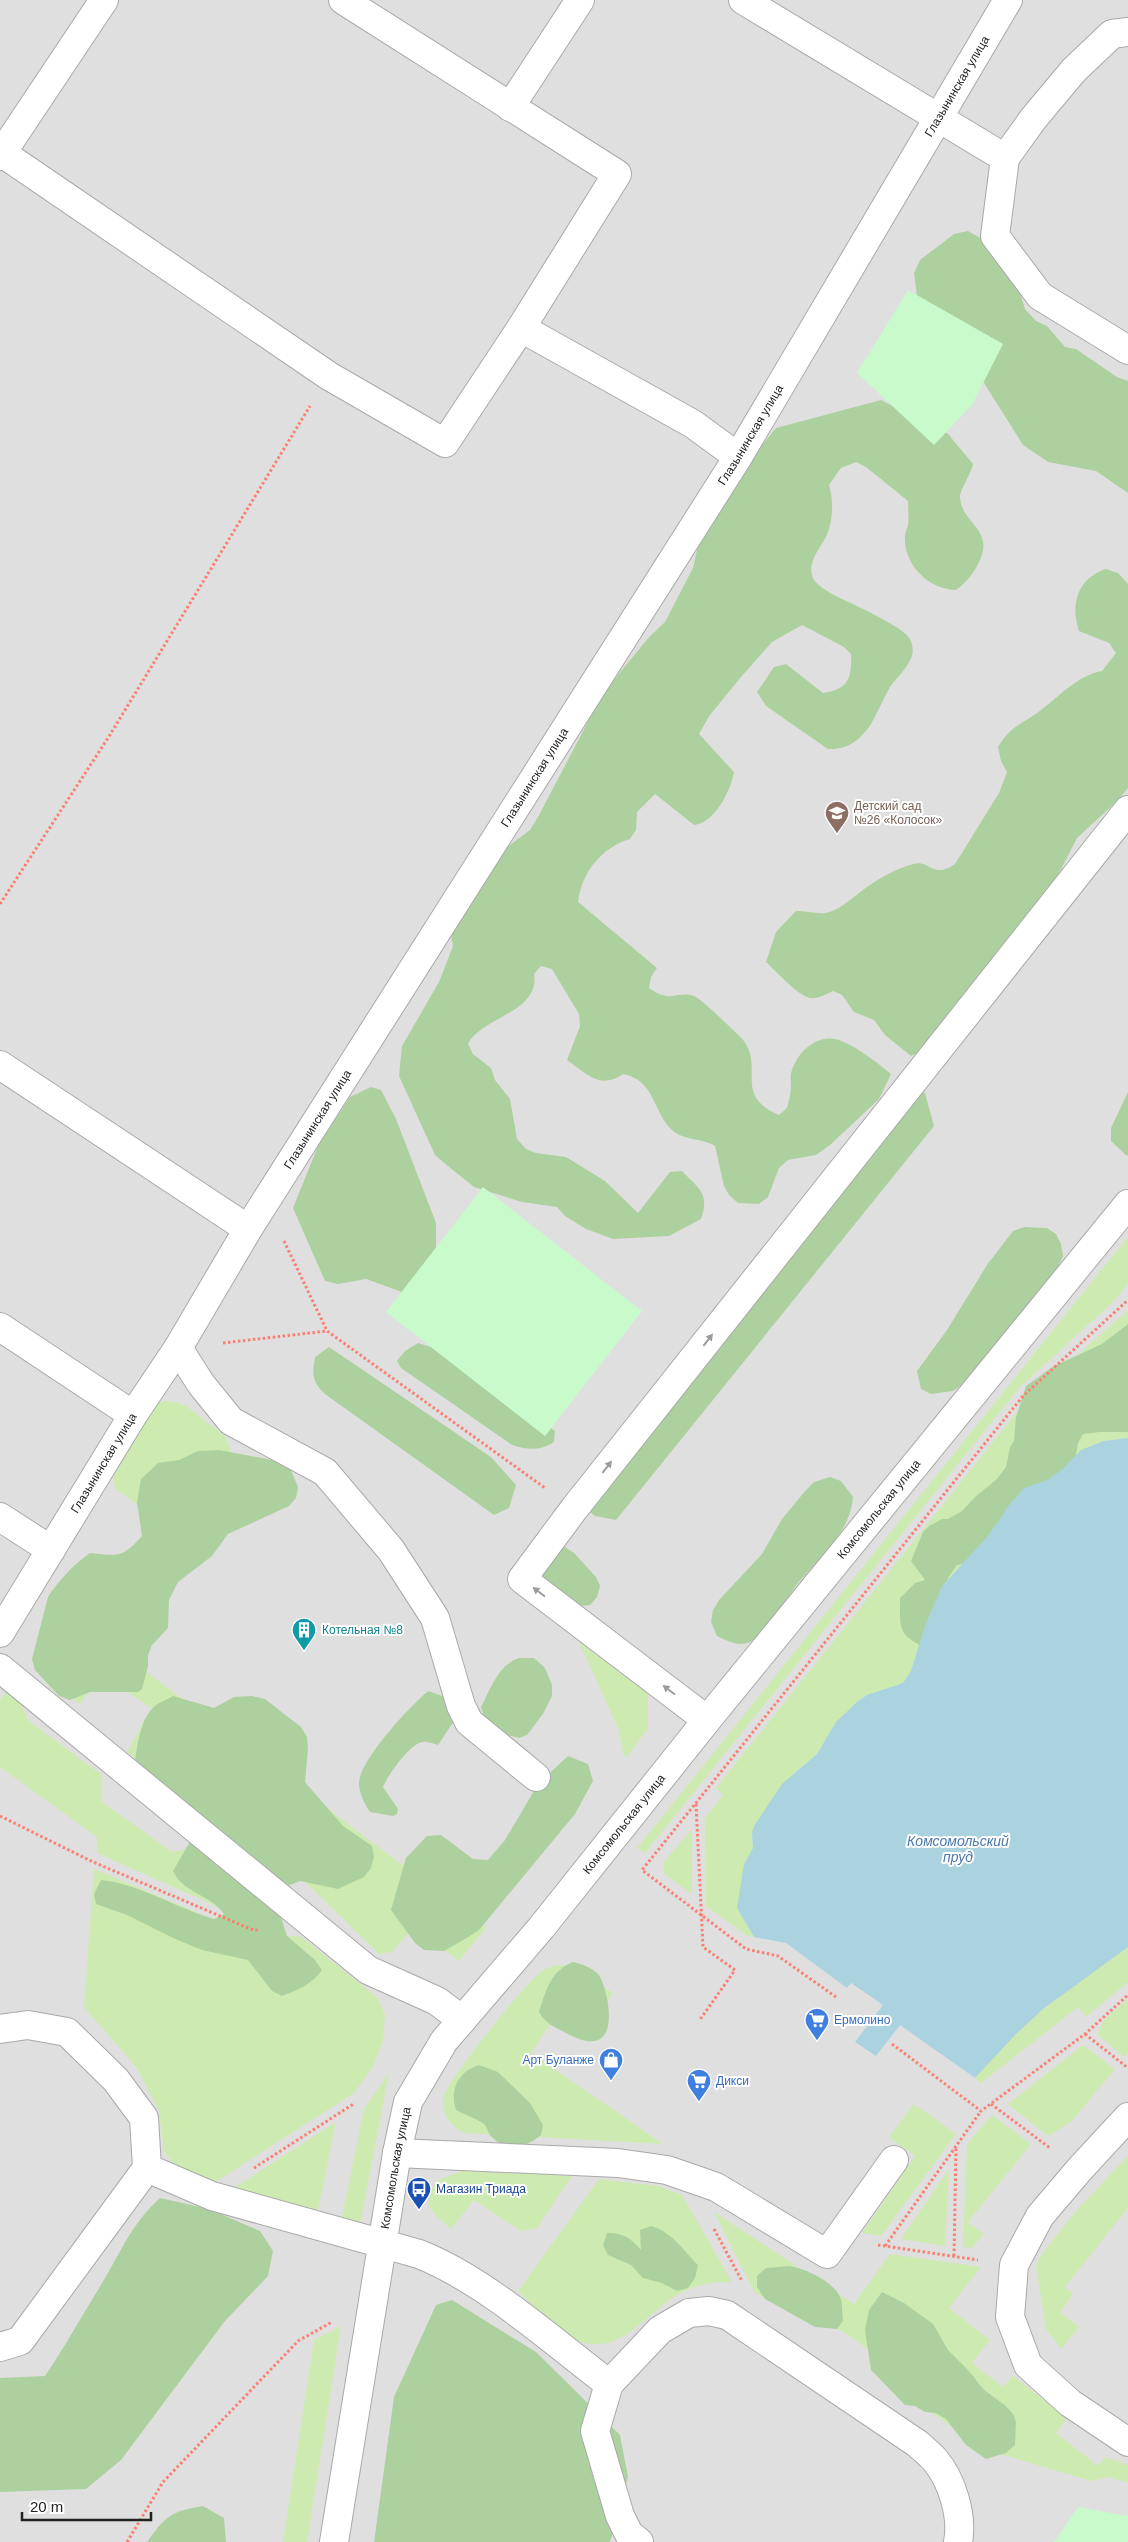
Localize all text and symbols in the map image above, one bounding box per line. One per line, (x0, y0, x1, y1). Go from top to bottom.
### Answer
street label: Глазынинская улица (922, 33, 992, 139)
street label: Глазынинская улица (715, 382, 786, 488)
street label: Глазынинская улица (498, 725, 571, 830)
place label: Детский сад №26 «Колосок» (854, 799, 942, 827)
school or university icon: Детский сад №26 «Колосок» (824, 800, 850, 834)
street label: Глазынинская улица (281, 1067, 354, 1171)
one-way arrow (703, 1333, 714, 1346)
street label: Глазынинская улица (68, 1410, 140, 1516)
street label: Комсомольская улица (834, 1457, 924, 1562)
one-way arrow (602, 1461, 613, 1474)
one-way arrow (532, 1587, 546, 1597)
building icon: Котельная №8 (291, 1617, 317, 1651)
place label: Котельная №8 (322, 1623, 403, 1637)
one-way arrow (662, 1685, 676, 1695)
street label: Комсомольская улица (580, 1771, 668, 1877)
water label: Комсомольский пруд (907, 1833, 1009, 1865)
supermarket icon: Ермолино (804, 2007, 830, 2041)
place label: Ермолино (834, 2013, 891, 2027)
shop icon: Арт Буланже (598, 2047, 624, 2081)
place label: Арт Буланже (522, 2053, 594, 2067)
supermarket icon: Дикси (686, 2068, 712, 2102)
place label: Дикси (716, 2074, 749, 2088)
street label: Комсомольская улица (378, 2105, 414, 2230)
bus stop icon: Магазин Триада (406, 2176, 432, 2210)
place label: Магазин Триада (436, 2182, 526, 2196)
scale bar (22, 2490, 151, 2522)
text: 20 m (30, 2498, 63, 2515)

